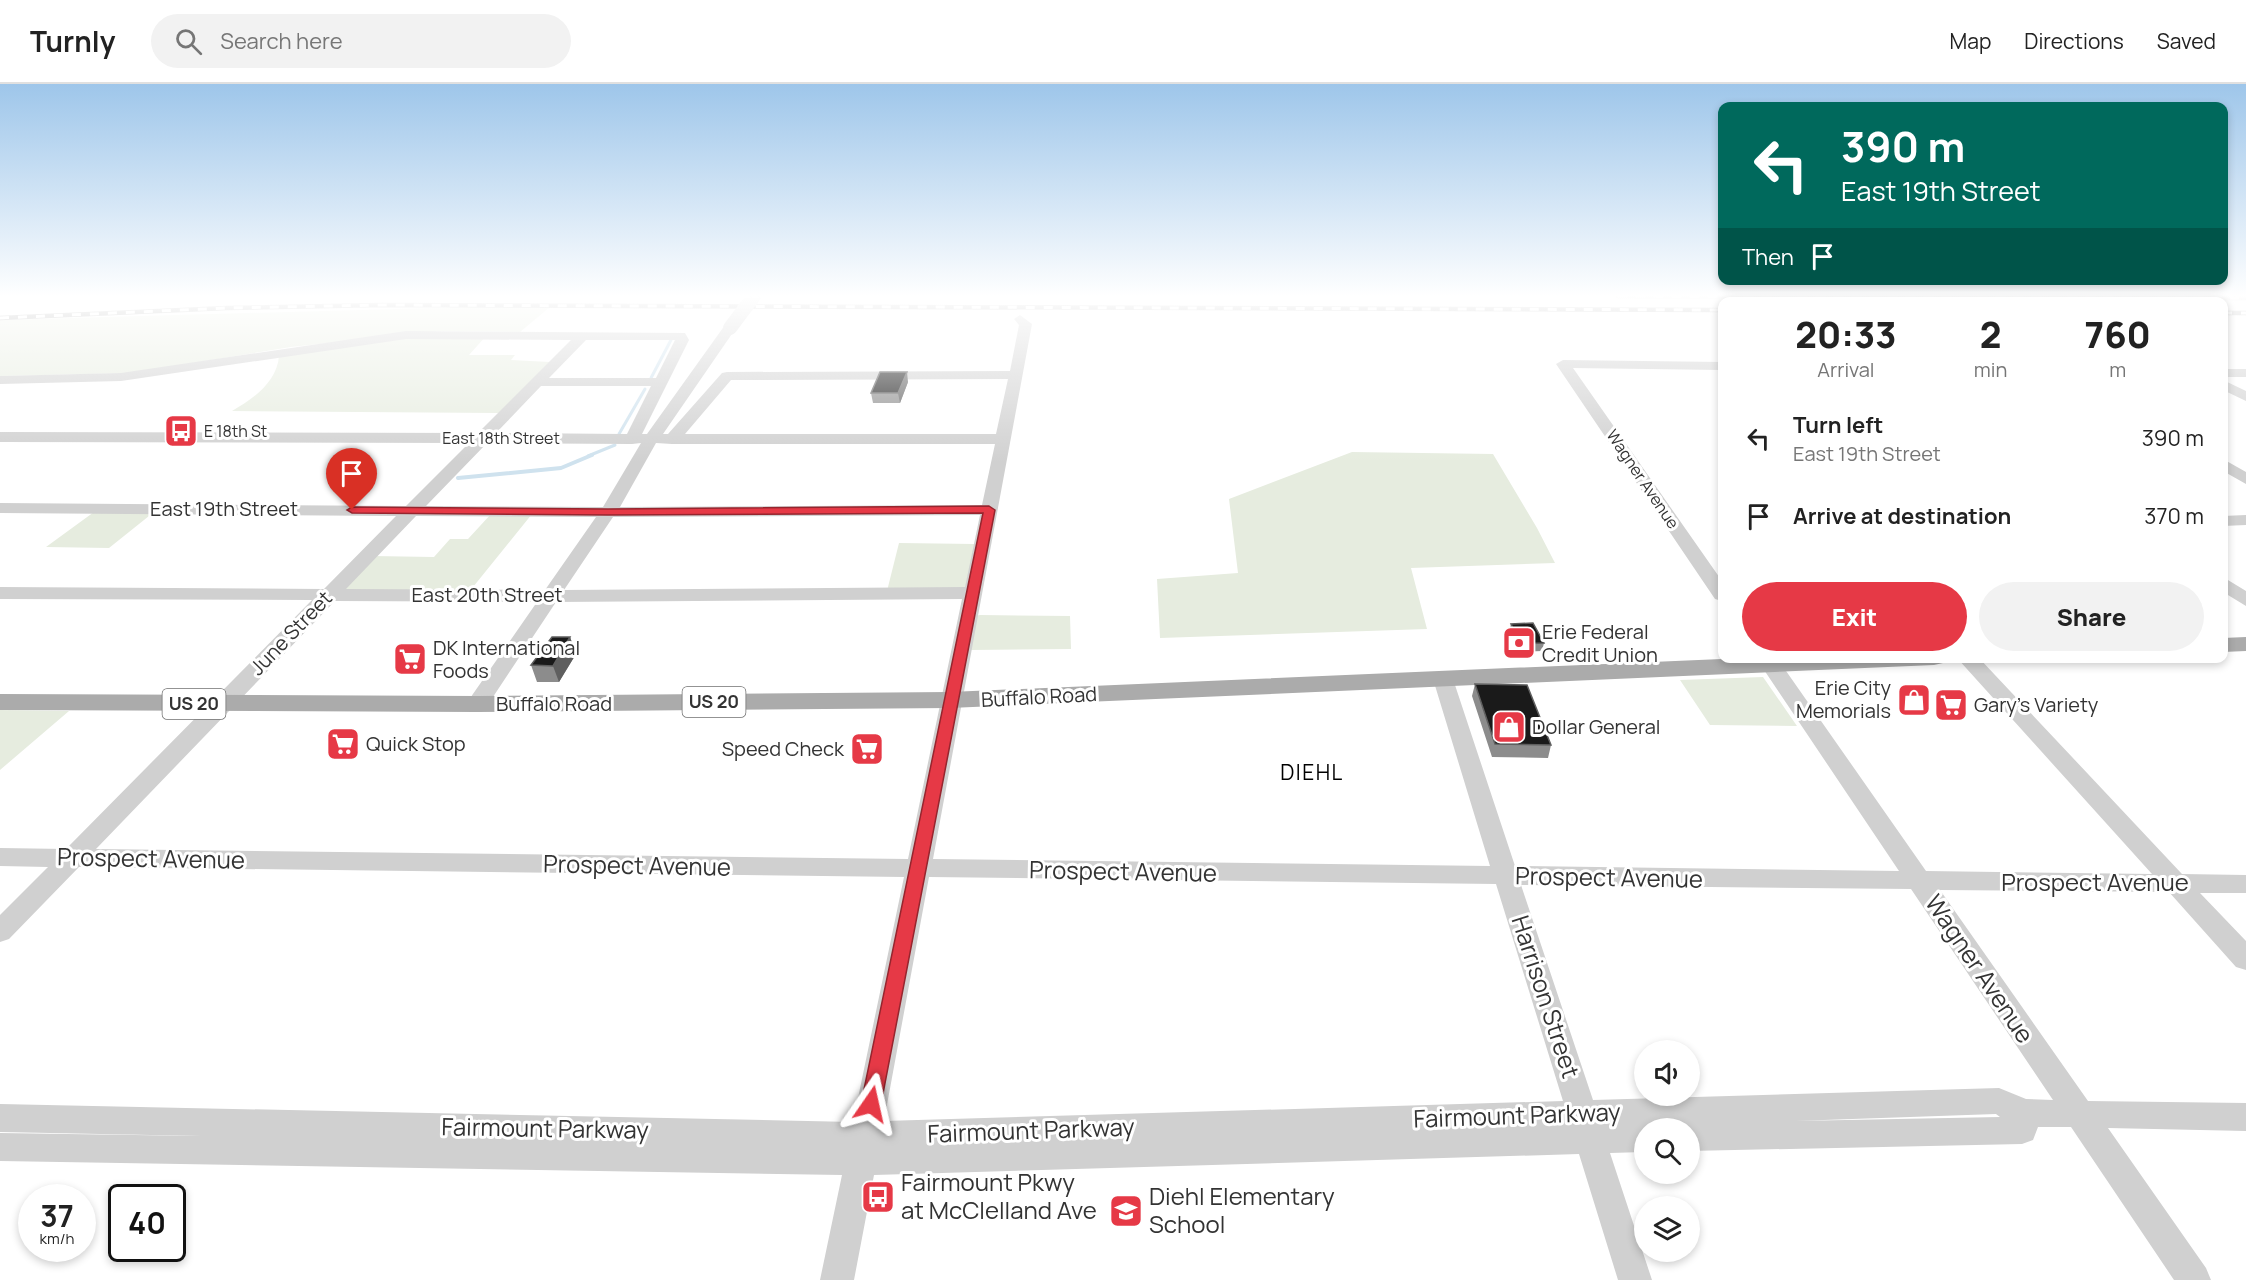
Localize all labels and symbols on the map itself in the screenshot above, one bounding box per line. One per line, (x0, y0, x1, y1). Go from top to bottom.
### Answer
bus stop icon: E 18th St (163, 413, 199, 449)
place label: E 18th St (204, 420, 267, 442)
street label: Wagner Avenue (1602, 425, 1684, 533)
street label: East 18th Street (442, 427, 560, 449)
pin (326, 448, 377, 510)
street label: East 19th Street (150, 495, 298, 522)
street label: East 20th Street (411, 581, 563, 608)
street label: June Street (244, 585, 338, 681)
place label: Erie Federal Credit Union (1542, 618, 1658, 668)
bank icon: Erie Federal Credit Union (1501, 625, 1537, 661)
place label: DK International Foods (433, 634, 580, 684)
supermarket icon: DK International Foods (392, 641, 428, 677)
place label: Erie City Memorials (1796, 674, 1891, 724)
street label: Buffalo Road (980, 680, 1098, 713)
shop icon: Erie City Memorials (1896, 682, 1932, 718)
road number: US 20 (682, 687, 746, 717)
supermarket icon: Gary's Variety (1933, 687, 1969, 723)
road number: US 20 (162, 689, 226, 719)
street label: Buffalo Road (496, 690, 612, 717)
place label: Gary's Variety (1974, 691, 2099, 718)
shop icon: Dollar General (1491, 709, 1527, 745)
place label: Dollar General (1532, 713, 1661, 740)
supermarket icon: Quick Stop (325, 726, 361, 762)
place label: Quick Stop (366, 730, 466, 757)
supermarket icon: Speed Check (849, 731, 885, 767)
place label: Speed Check (722, 735, 845, 762)
district label: DIEHL (1280, 758, 1344, 786)
street label: Prospect Avenue (57, 839, 245, 876)
street label: Prospect Avenue (543, 846, 731, 883)
street label: Prospect Avenue (1029, 852, 1217, 889)
street label: Prospect Avenue (1515, 858, 1703, 895)
street label: Prospect Avenue (2001, 865, 2189, 898)
street label: Wagner Avenue (1918, 887, 2042, 1049)
street label: Harrison Street (1505, 911, 1588, 1082)
position arrow (839, 1072, 903, 1136)
street label: Fairmount Parkway (1413, 1094, 1621, 1135)
street label: Fairmount Parkway (441, 1109, 649, 1146)
street label: Fairmount Parkway (927, 1109, 1135, 1150)
place label: Fairmount Pkwy at McClelland Ave (901, 1165, 1097, 1226)
bus stop icon: Fairmount Pkwy at McClelland Ave (860, 1179, 896, 1215)
place label: Diehl Elementary School (1149, 1179, 1335, 1240)
speed limit sign: 40 (108, 1184, 186, 1262)
school or university icon: Diehl Elementary School (1108, 1193, 1144, 1229)

